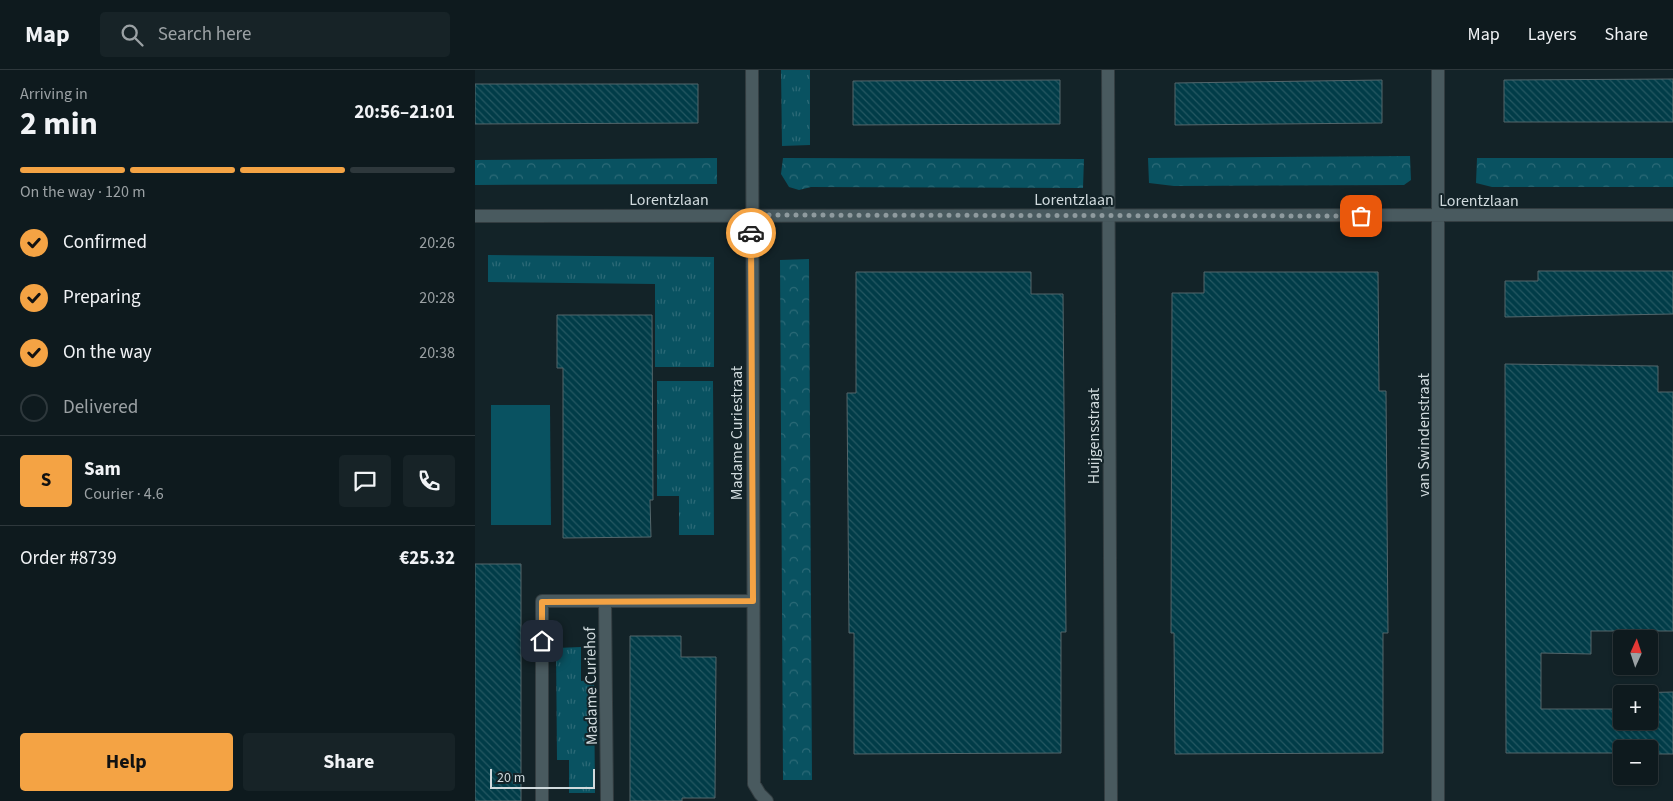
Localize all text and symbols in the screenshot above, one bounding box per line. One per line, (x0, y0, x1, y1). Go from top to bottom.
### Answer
search box (100, 12, 450, 57)
text: Map (25, 17, 70, 52)
icon: search (118, 21, 146, 49)
text: Search here (158, 21, 251, 48)
text: Map (1468, 22, 1500, 47)
text: Layers (1528, 22, 1577, 47)
text: Share (1605, 22, 1648, 47)
text: Arriving in (20, 83, 88, 105)
text: 20:56–21:01 (354, 99, 455, 126)
text: 2 min (20, 101, 98, 147)
text: On the way · 120 m (20, 181, 145, 203)
street label: Lorentzlaan (629, 189, 709, 211)
street label: Lorentzlaan (1034, 189, 1114, 211)
street label: Lorentzlaan (1439, 190, 1519, 212)
pin (1340, 195, 1382, 237)
icon: bag (1347, 202, 1375, 230)
courier (726, 208, 776, 258)
icon: car (737, 219, 765, 247)
icon: check (20, 229, 48, 257)
text: Confirmed (63, 229, 147, 256)
text: 20:26 (419, 232, 455, 254)
icon: check (20, 284, 48, 312)
text: Preparing (63, 284, 141, 311)
text: 20:28 (419, 287, 455, 309)
icon: check (20, 339, 48, 367)
text: On the way (63, 339, 152, 366)
text: 20:38 (419, 342, 455, 364)
street label: Madame Curiestraat (726, 365, 748, 500)
street label: van Swindenstraat (1413, 373, 1435, 497)
street label: Huijgensstraat (1083, 387, 1105, 484)
text: Delivered (63, 394, 138, 421)
button: chat (339, 455, 391, 507)
button: phone (403, 455, 455, 507)
text: Sam (84, 456, 121, 483)
text: S (41, 467, 51, 494)
text: Courier · 4.6 (84, 483, 164, 505)
text: Order #8739 (20, 545, 117, 572)
text: €25.32 (399, 545, 455, 572)
pin (521, 620, 563, 662)
street label: Madame Curiehof (579, 625, 603, 745)
icon: home (528, 627, 556, 655)
north arrow (1613, 630, 1657, 675)
map controls (1613, 630, 1658, 785)
button: + (1613, 685, 1658, 730)
button: Help (20, 733, 233, 791)
button: Share (243, 733, 455, 791)
button: − (1613, 740, 1658, 785)
scale bar (490, 766, 595, 789)
text: 20 m (497, 768, 525, 788)

